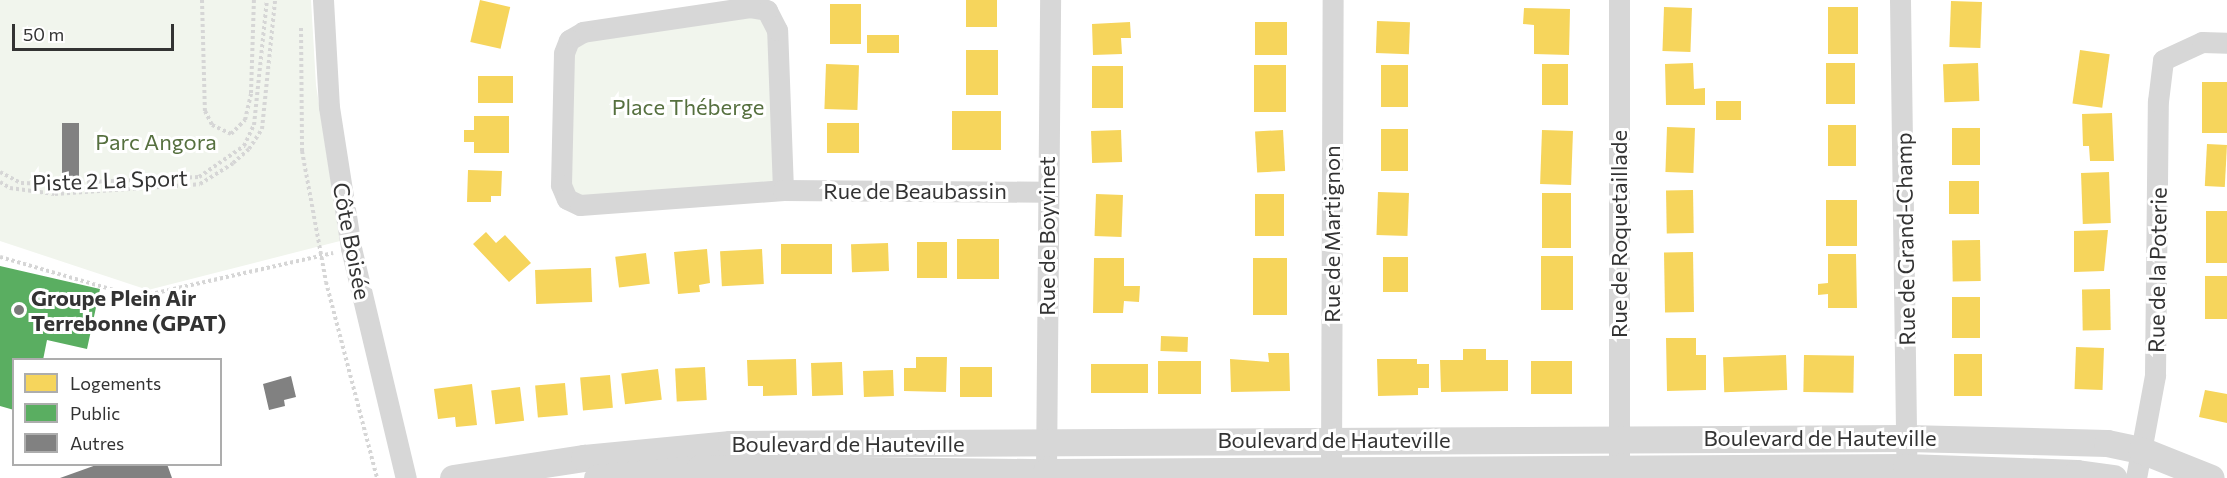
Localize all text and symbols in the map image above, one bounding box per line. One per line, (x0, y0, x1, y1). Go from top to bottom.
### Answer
scale bar (15, 12, 177, 50)
text: 50 m (23, 23, 64, 45)
park label: Place Théberge (612, 94, 764, 120)
park label: Parc Angora (95, 129, 217, 155)
street label: Rue de Roquetaillade (1606, 130, 1632, 338)
street label: Rue de Grand-Champ (1890, 132, 1920, 346)
street label: Rue de Martignon (1319, 145, 1345, 323)
street label: Rue de Boyvinet (1034, 156, 1060, 316)
street label: Piste 2 La Sport (32, 164, 188, 196)
street label: Rue de Beaubassin (823, 178, 1007, 204)
street label: Côte Boisée (328, 180, 376, 302)
street label: Rue de la Poterie (2142, 187, 2172, 353)
place label: Groupe Plein Air Terrebonne (GPAT) (31, 284, 226, 336)
marker: Groupe Plein Air Terrebonne (GPAT) (12, 303, 26, 317)
legend (12, 358, 222, 466)
text: Logements (70, 372, 161, 394)
text: Public (70, 402, 120, 424)
street label: Boulevard de Hauteville (1703, 425, 1937, 451)
street label: Boulevard de Hauteville (1217, 427, 1451, 453)
street label: Boulevard de Hauteville (731, 431, 965, 457)
text: Autres (70, 432, 124, 454)

